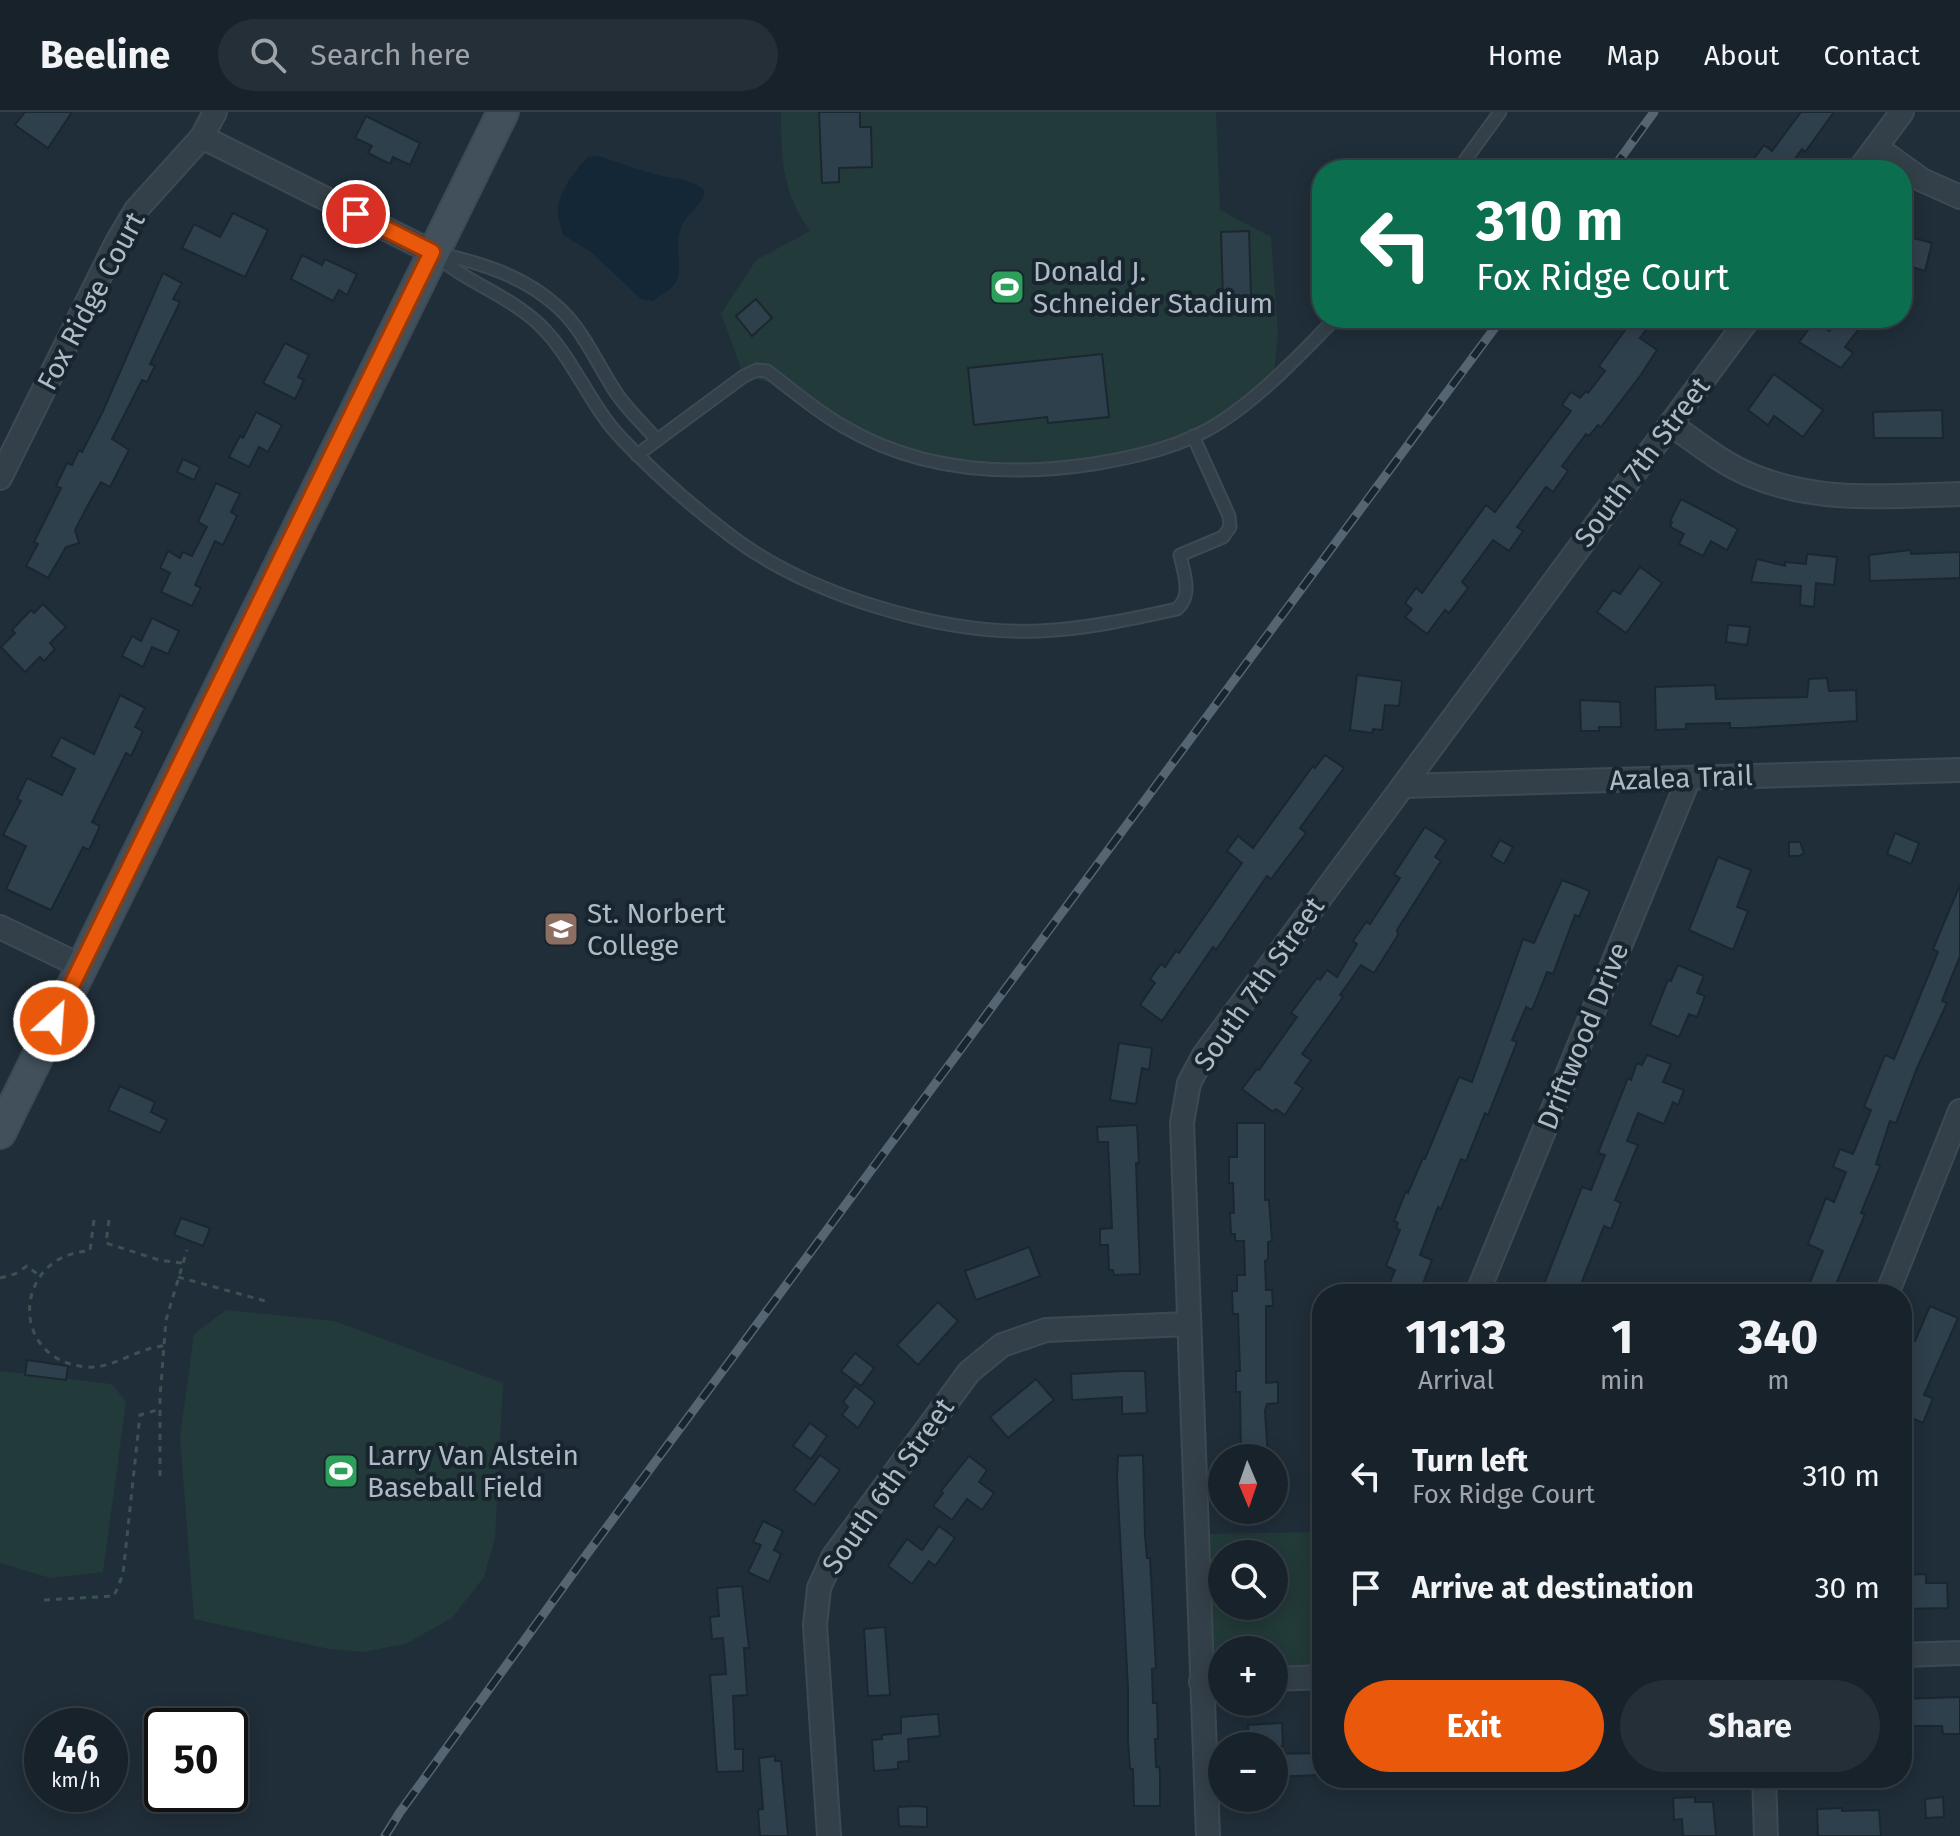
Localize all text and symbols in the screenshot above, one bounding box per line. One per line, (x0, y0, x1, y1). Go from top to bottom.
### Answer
search box (218, 19, 778, 91)
text: Beeline (40, 32, 170, 78)
icon: search (246, 33, 290, 77)
text: Search here (310, 37, 471, 73)
text: Home (1488, 39, 1562, 72)
text: Map (1606, 39, 1660, 72)
text: About (1704, 39, 1779, 72)
text: Contact (1823, 39, 1920, 72)
pin (322, 180, 390, 248)
text: 310 m (1476, 188, 1623, 255)
icon: arrive (334, 192, 378, 236)
icon: left (1344, 192, 1448, 296)
street label: Fox Ridge Court (30, 206, 152, 396)
place label: Donald J. Schneider Stadium (1033, 255, 1273, 320)
text: Fox Ridge Court (1476, 256, 1729, 300)
sports icon: Donald J. Schneider Stadium (988, 268, 1026, 306)
street label: South 7th Street (1567, 370, 1717, 553)
street label: Azalea Trail (1609, 759, 1753, 797)
street label: South 7th Street (1187, 890, 1332, 1077)
place label: St. Norbert College (587, 897, 727, 962)
school or university icon: St. Norbert College (542, 910, 580, 948)
street label: Driftwood Drive (1530, 938, 1636, 1134)
position arrow (12, 979, 96, 1063)
text: 11:13 (1406, 1308, 1506, 1366)
text: 1 (1611, 1308, 1634, 1366)
text: 340 (1738, 1308, 1818, 1366)
text: Arrival (1418, 1365, 1494, 1396)
text: min (1600, 1365, 1645, 1396)
text: m (1767, 1365, 1790, 1396)
street label: South 6th Street (815, 1391, 961, 1580)
place label: Larry Van Alstein Baseball Field (367, 1439, 579, 1504)
text: Turn left (1412, 1443, 1528, 1479)
north arrow (1208, 1444, 1288, 1524)
map controls (1208, 1444, 1288, 1812)
sports icon: Larry Van Alstein Baseball Field (322, 1452, 360, 1490)
icon: left (1344, 1454, 1388, 1498)
text: 310 m (1802, 1458, 1880, 1494)
text: Fox Ridge Court (1412, 1479, 1595, 1510)
button: search (1208, 1540, 1288, 1620)
icon: arrive (1344, 1566, 1388, 1610)
text: Arrive at destination (1412, 1570, 1694, 1606)
text: 30 m (1815, 1570, 1880, 1606)
button: + (1208, 1636, 1288, 1716)
button: Exit (1344, 1680, 1604, 1772)
button: Share (1620, 1680, 1880, 1772)
speed limit sign: 50 (144, 1708, 248, 1812)
text: 46 (53, 1726, 99, 1774)
button: − (1208, 1732, 1288, 1812)
text: km/h (51, 1768, 101, 1792)

